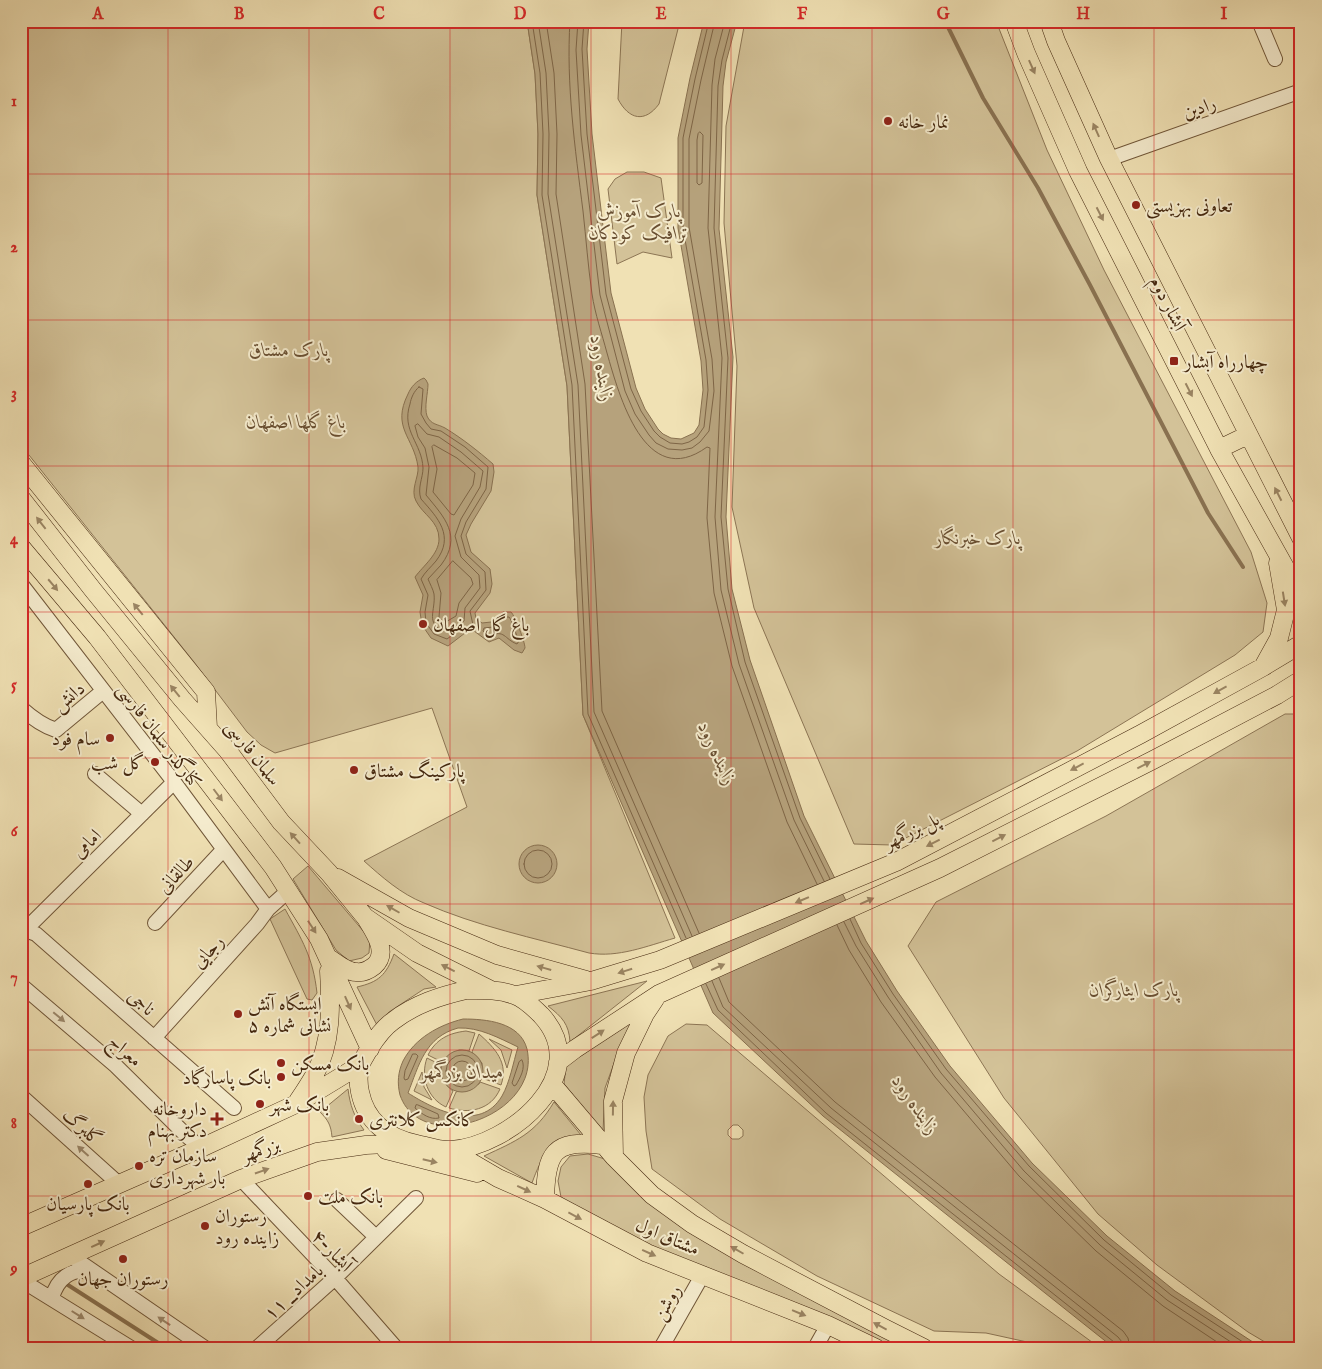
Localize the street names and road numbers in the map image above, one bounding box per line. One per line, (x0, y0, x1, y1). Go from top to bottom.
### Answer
street label: رادین (1180, 92, 1219, 126)
street label: آبشار دوم (1141, 272, 1192, 338)
street label: دانش (48, 677, 90, 718)
street label: کنارگذر سلمان فارسی (111, 677, 208, 794)
street label: سلمان فارسی (219, 715, 286, 791)
street label: پل بزرگمهر (878, 806, 945, 856)
street label: امامی (68, 825, 107, 864)
street label: طالقانی (153, 851, 200, 900)
street label: رجایی (187, 930, 230, 974)
street label: ناجی (122, 985, 159, 1022)
street label: معراج (100, 1030, 147, 1076)
street label: گلبرگ (57, 1103, 107, 1152)
street label: بزرگمهر (236, 1132, 284, 1170)
street label: مشتاق اول (631, 1214, 703, 1262)
street label: ۴-آبشار (306, 1225, 358, 1279)
street label: ۱۱ _بامداد (259, 1259, 329, 1326)
street label: روشن (648, 1281, 688, 1325)

